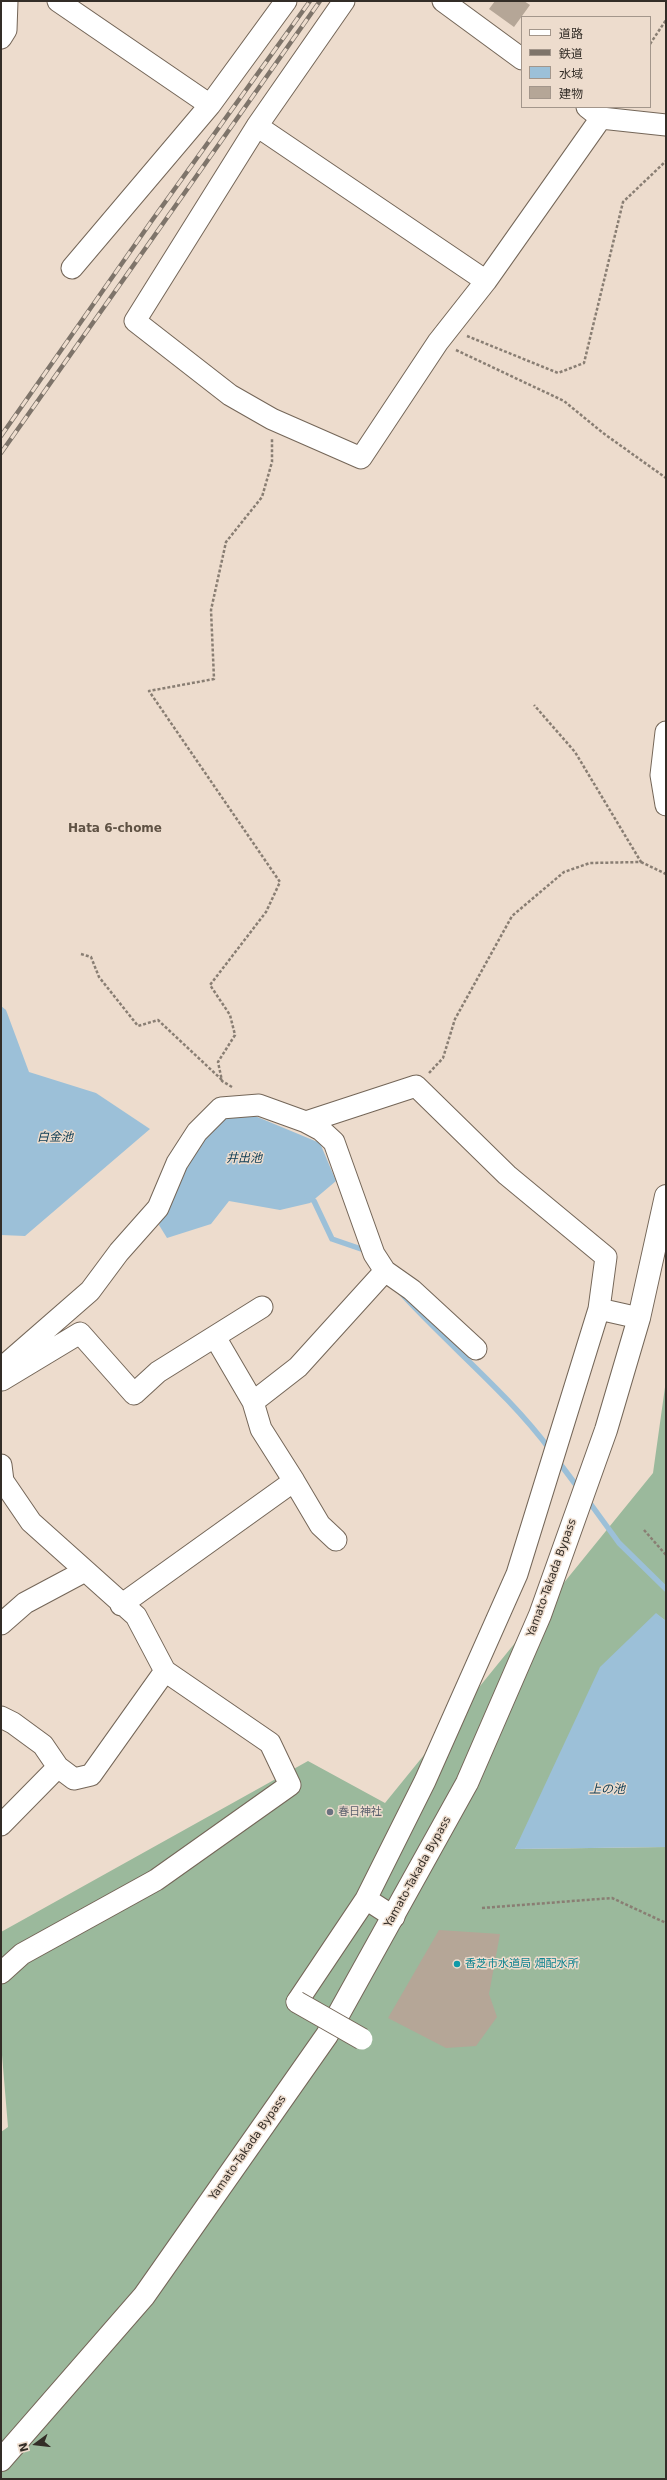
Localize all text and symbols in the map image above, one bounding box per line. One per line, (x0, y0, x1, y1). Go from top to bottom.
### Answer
legend (521, 16, 651, 108)
text: 道路 (559, 27, 583, 41)
text: 鉄道 (559, 47, 583, 61)
text: 水域 (559, 67, 583, 81)
text: 建物 (559, 87, 583, 101)
district label: Hata 6-chome (68, 822, 162, 836)
water label: 白金池 (37, 1131, 73, 1145)
water label: 井出池 (226, 1152, 262, 1166)
street label: Yamato-Takada Bypass (524, 1517, 580, 1639)
water label: 上の池 (589, 1783, 625, 1797)
place label: 春日神社 (338, 1805, 382, 1819)
marker: 春日神社 (325, 1807, 335, 1817)
street label: Yamato-Takada Bypass (382, 1814, 454, 1930)
place label: 香芝市水道局 畑配水所 (465, 1957, 578, 1971)
marker: 香芝市水道局 畑配水所 (452, 1959, 462, 1969)
street label: Yamato-Takada Bypass (207, 2093, 289, 2203)
north arrow (16, 2424, 56, 2464)
text: N (16, 2441, 31, 2453)

